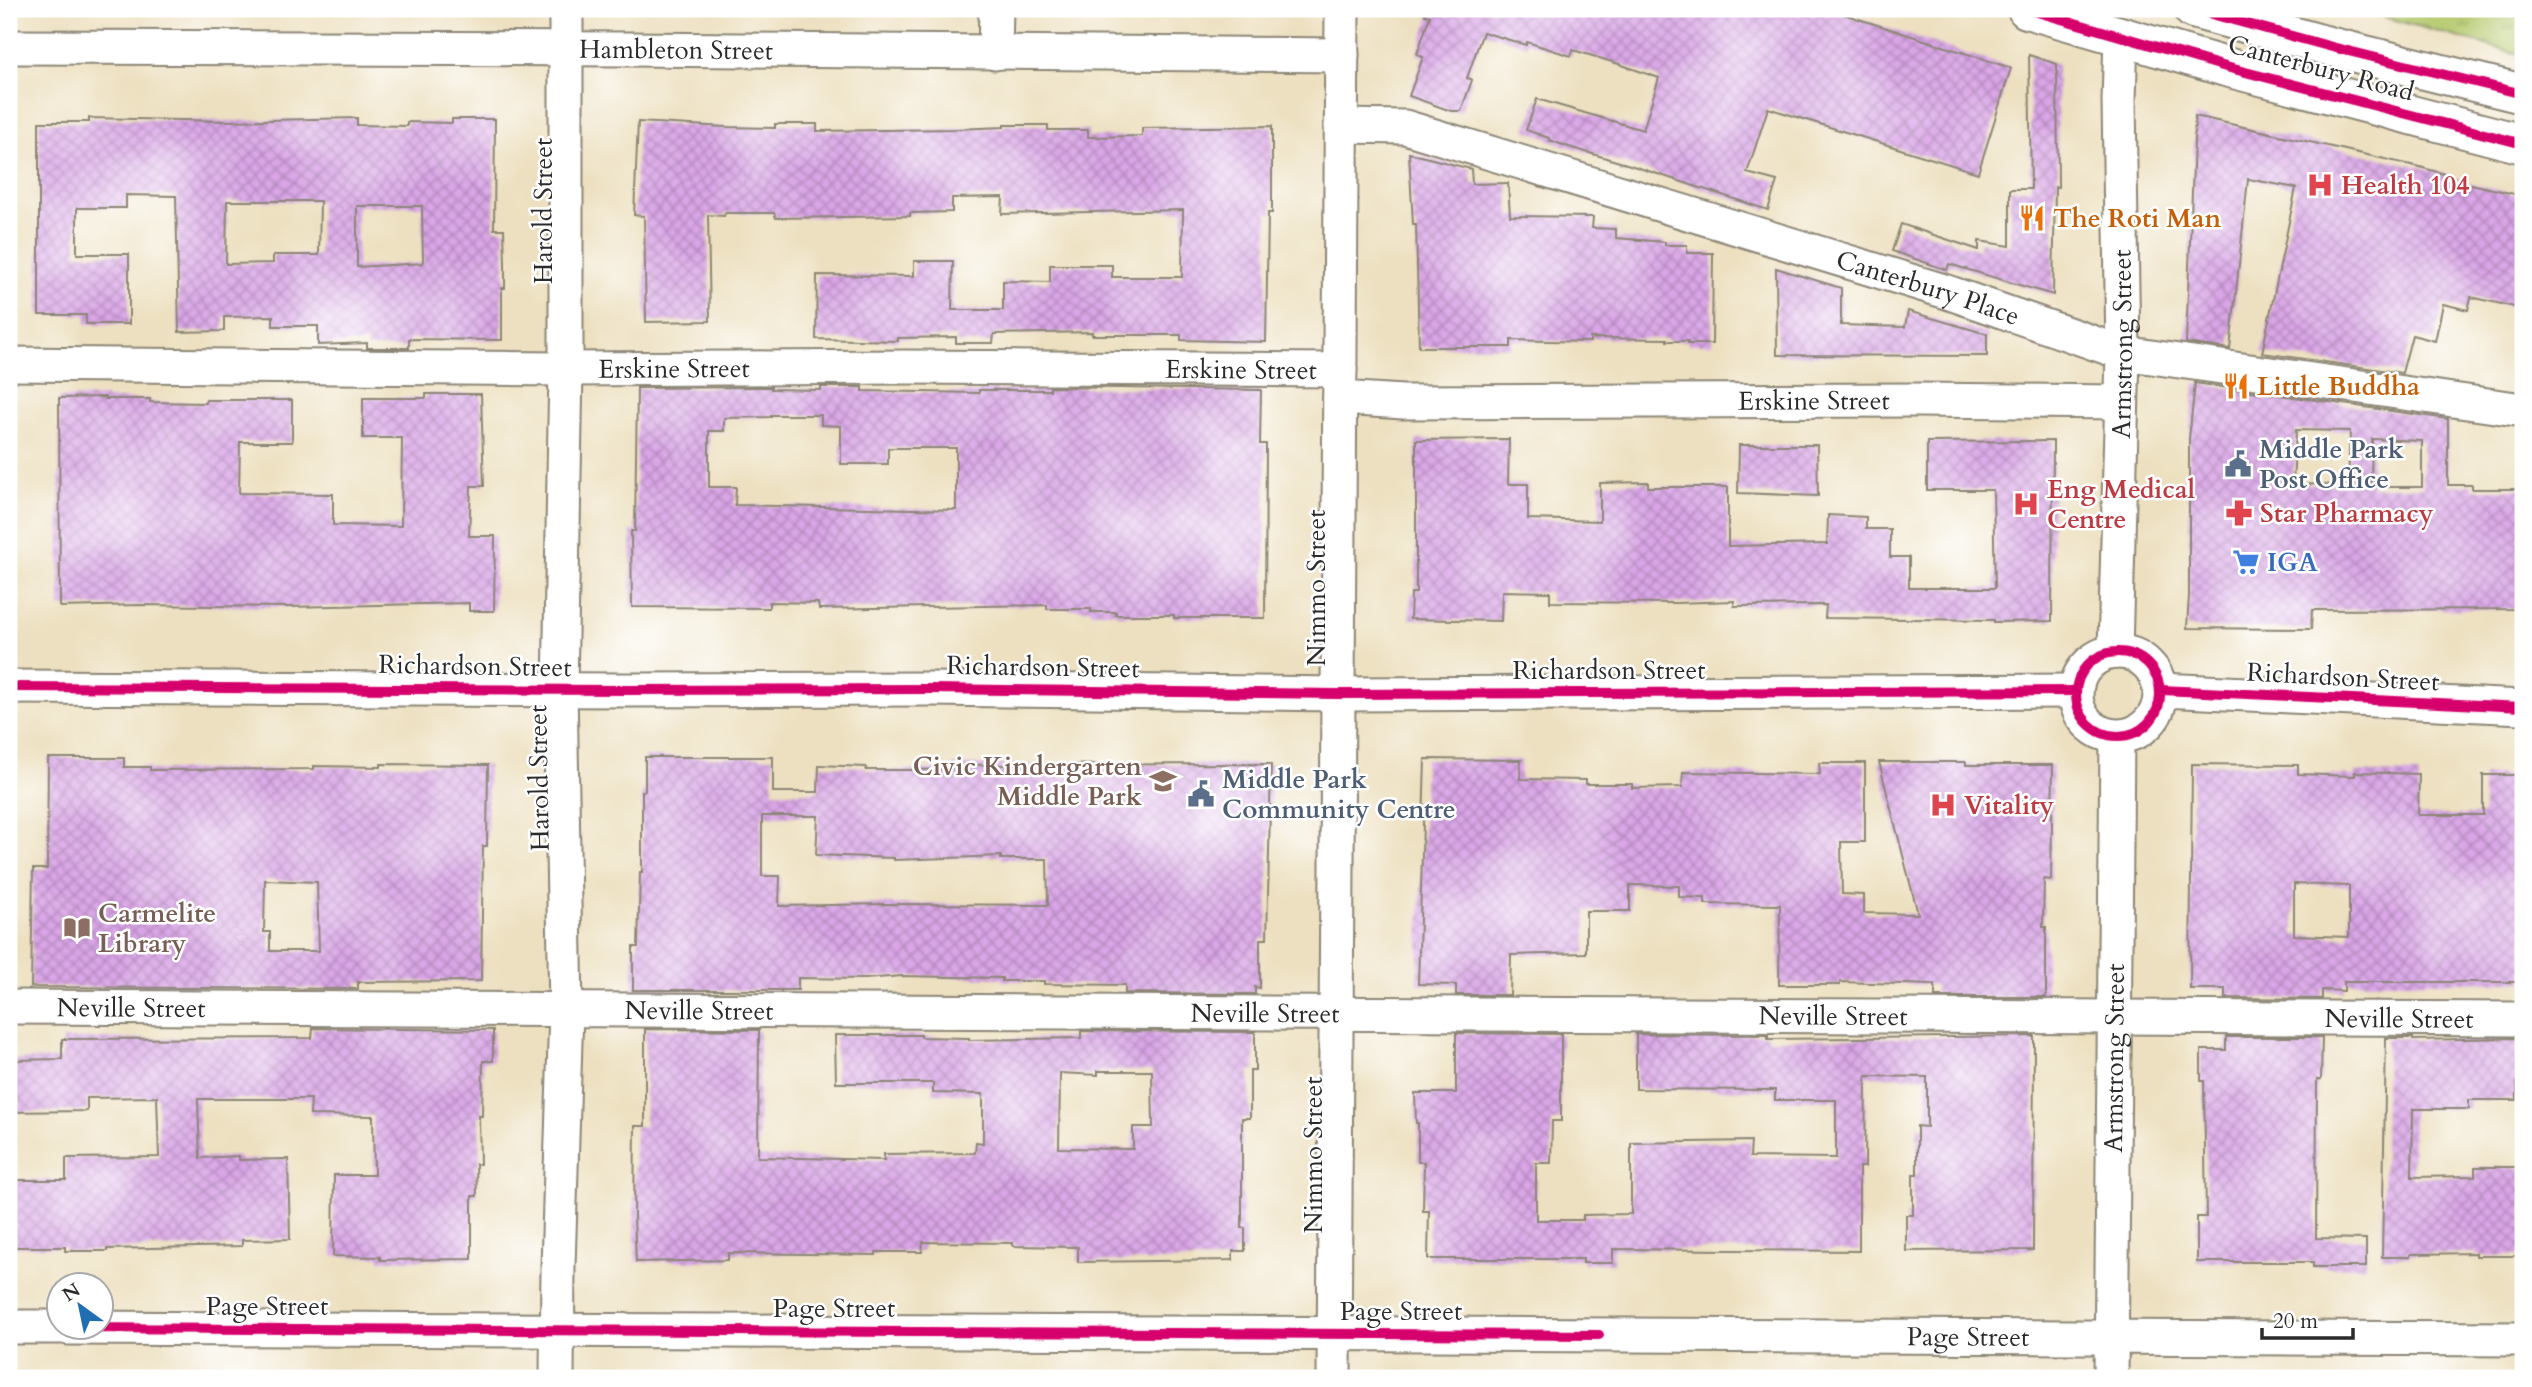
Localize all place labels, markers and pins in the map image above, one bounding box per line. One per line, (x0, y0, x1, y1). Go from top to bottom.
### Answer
place label: Health 104 (2341, 168, 2470, 203)
hospital icon: Health 104 (2305, 170, 2335, 200)
place label: The Roti Man (2053, 201, 2222, 236)
restaurant icon: The Roti Man (2017, 203, 2047, 233)
place label: Little Buddha (2257, 369, 2420, 404)
restaurant icon: Little Buddha (2221, 371, 2251, 401)
place label: Middle Park Post Office (2259, 432, 2405, 497)
public building icon: Middle Park Post Office (2223, 449, 2253, 479)
place label: Eng Medical Centre (2047, 472, 2196, 537)
hospital icon: Eng Medical Centre (2011, 489, 2041, 519)
place label: Star Pharmacy (2260, 496, 2434, 531)
pharmacy icon: Star Pharmacy (2224, 498, 2254, 528)
place label: IGA (2267, 545, 2318, 580)
supermarket icon: IGA (2231, 547, 2261, 577)
place label: Civic Kindergarten Middle Park (913, 749, 1143, 814)
place label: Middle Park Community Centre (1222, 762, 1456, 827)
school or university icon: Civic Kindergarten Middle Park (1148, 766, 1178, 796)
public building icon: Middle Park Community Centre (1186, 779, 1216, 809)
place label: Vitality (1964, 788, 2054, 823)
hospital icon: Vitality (1928, 790, 1958, 820)
place label: Carmelite Library (98, 896, 216, 961)
library icon: Carmelite Library (62, 913, 92, 943)

